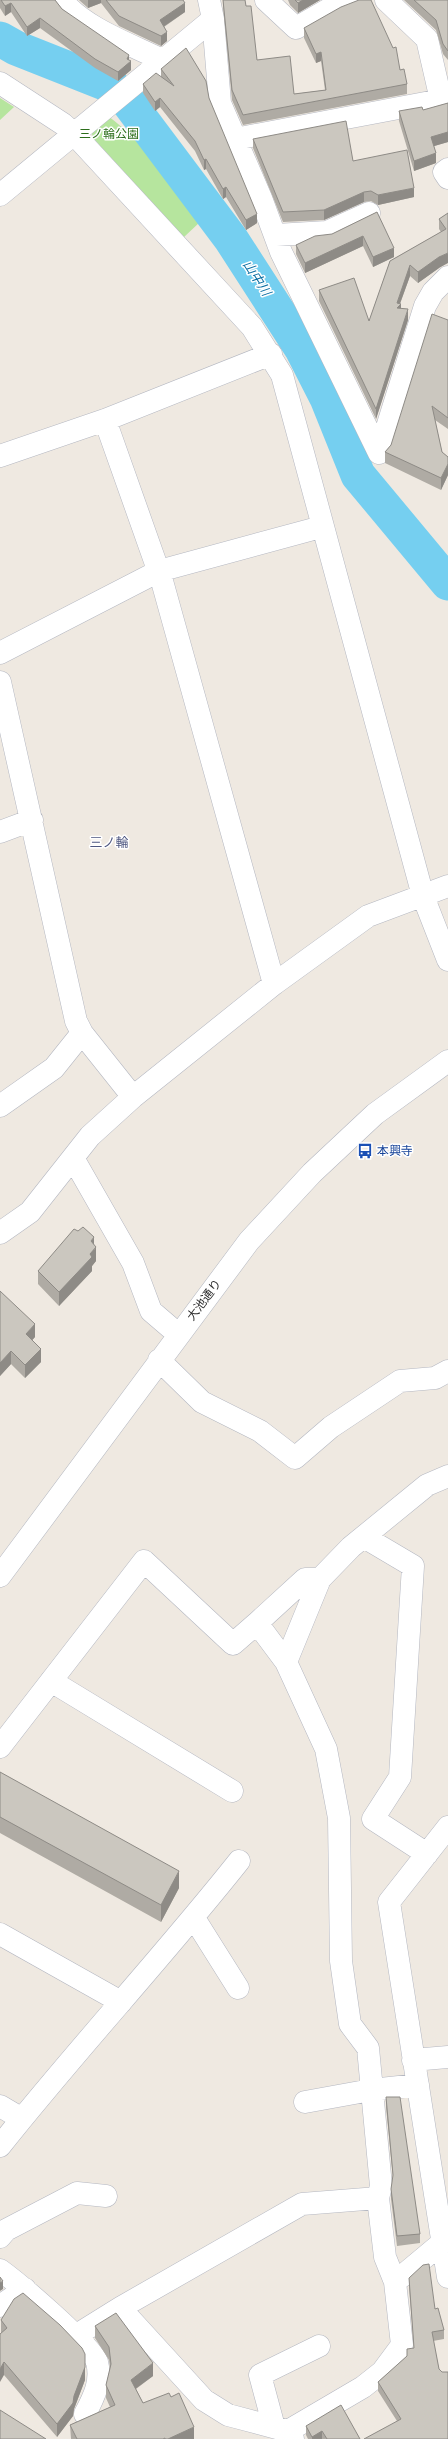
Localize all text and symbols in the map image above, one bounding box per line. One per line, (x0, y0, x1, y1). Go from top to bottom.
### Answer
park label: 三ノ輪公園 (79, 126, 139, 142)
water label: 山中川 (239, 257, 276, 301)
district label: 三ノ輪 (89, 834, 129, 851)
bus stop icon: 本興寺 (356, 1142, 374, 1160)
place label: 本興寺 (377, 1143, 413, 1159)
street label: 大池通り (183, 1276, 225, 1324)

